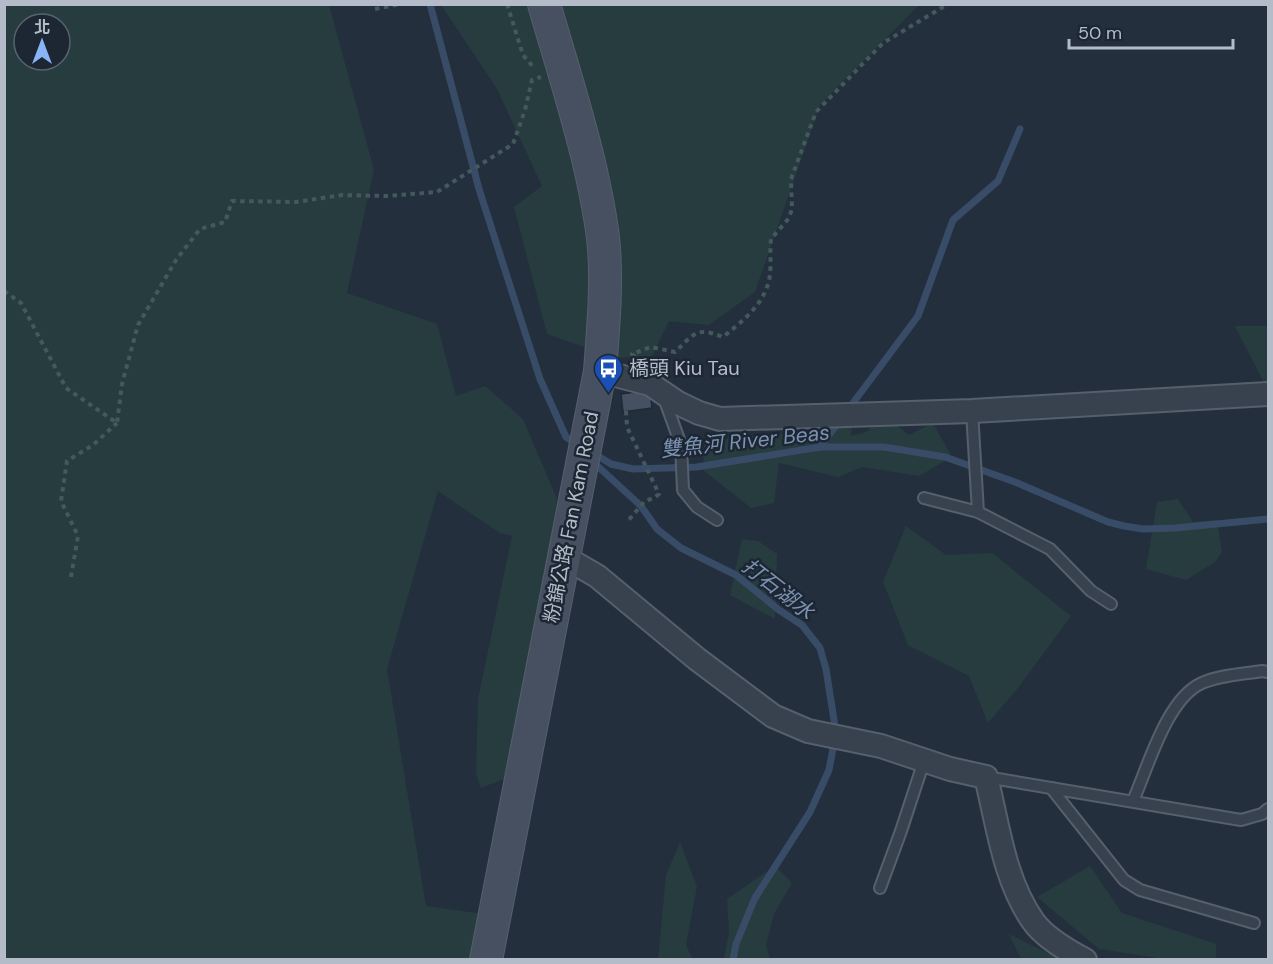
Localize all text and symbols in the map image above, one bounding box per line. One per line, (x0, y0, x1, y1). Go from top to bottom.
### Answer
north arrow (12, 12, 72, 72)
scale bar (1069, 12, 1232, 50)
text: 北 (34, 17, 50, 38)
text: 50 m (1078, 21, 1122, 45)
bus stop icon: 橋頭 Kiu Tau (592, 352, 624, 394)
place label: 橋頭 Kiu Tau (629, 355, 740, 381)
street label: 粉錦公路 Fan Kam Road (538, 409, 604, 625)
water label: 雙魚河 River Beas (659, 418, 831, 464)
water label: 打石湖水 (736, 552, 821, 627)

